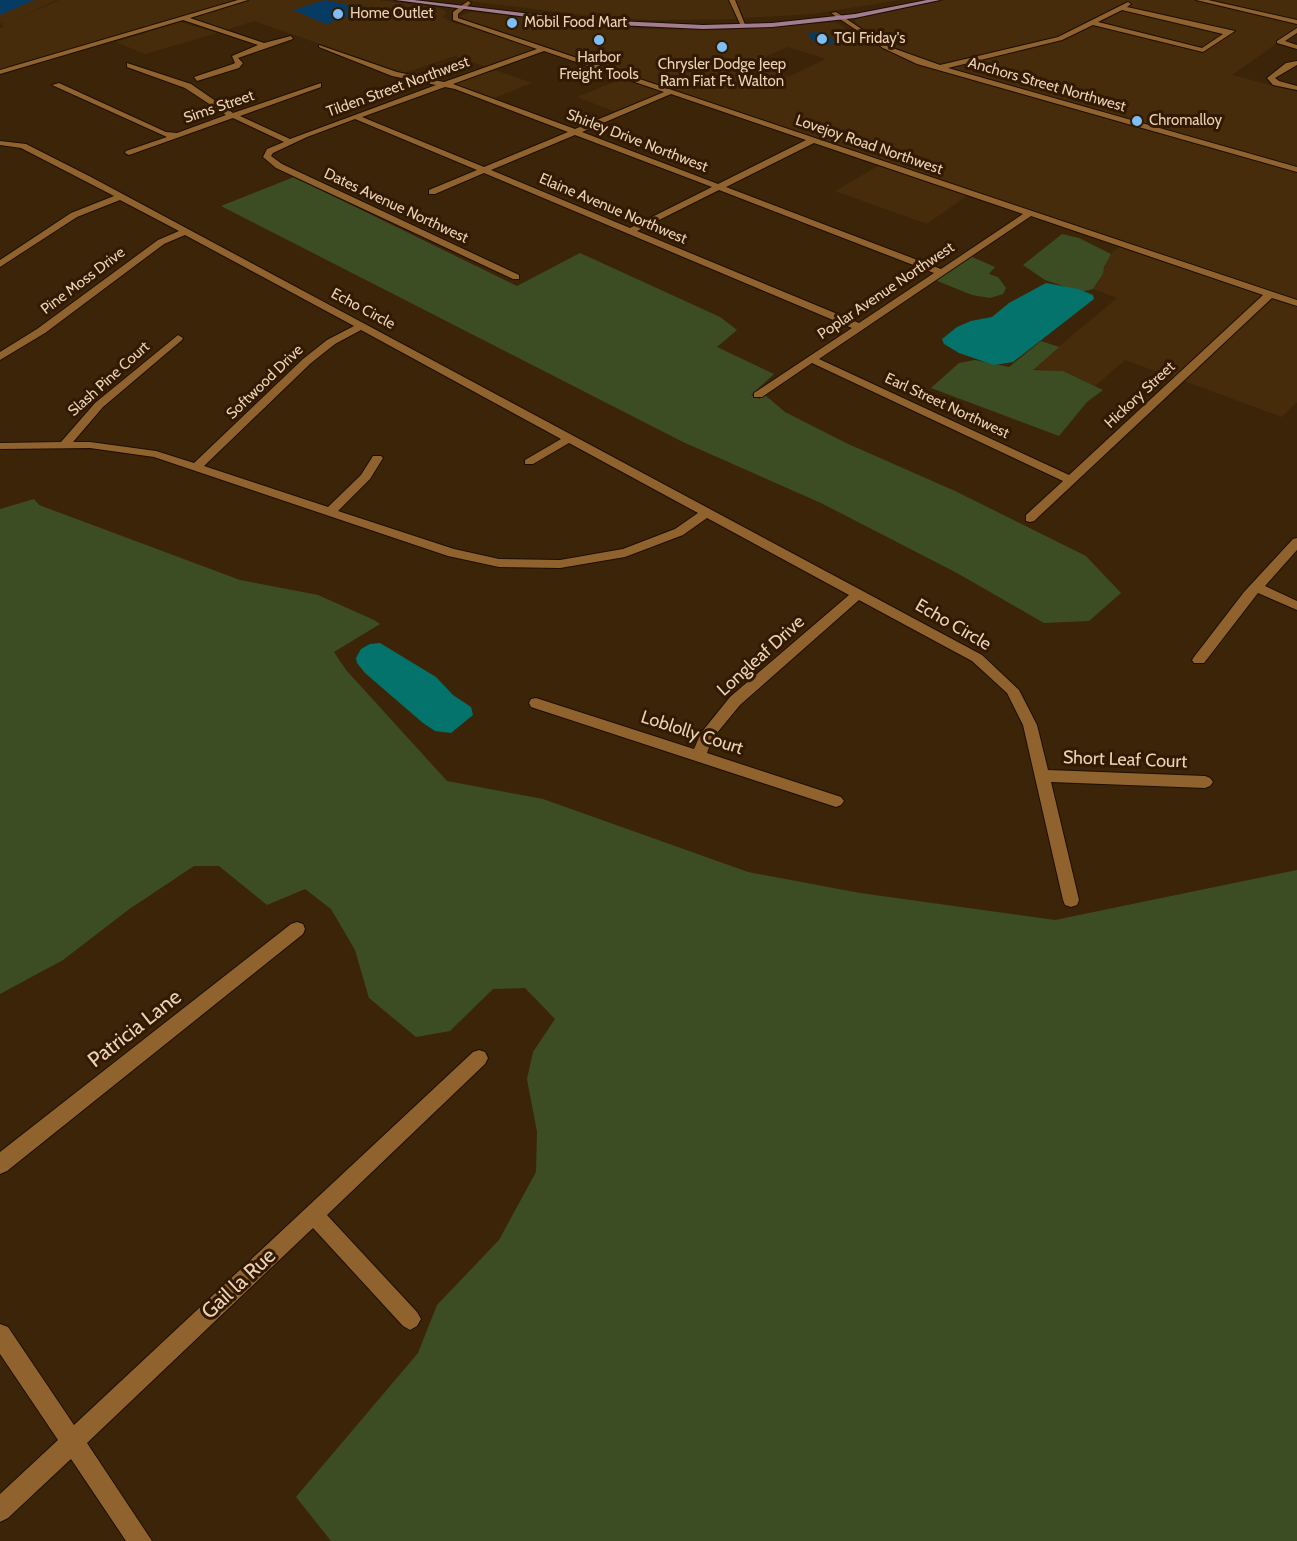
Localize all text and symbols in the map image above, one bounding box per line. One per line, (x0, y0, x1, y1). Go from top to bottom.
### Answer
place label: Home Outlet (350, 5, 433, 23)
marker: Home Outlet (331, 7, 345, 21)
place label: Mobil Food Mart (524, 14, 627, 32)
marker: Mobil Food Mart (505, 16, 519, 30)
place label: TGI Friday's (834, 30, 905, 48)
marker: TGI Friday's (815, 32, 829, 46)
marker: Harbor Freight Tools (592, 33, 606, 47)
marker: Chrysler Dodge Jeep Ram Fiat Ft. Walton (715, 40, 729, 54)
place label: Harbor Freight Tools (559, 49, 639, 84)
street label: Tilden Street Northwest (324, 53, 472, 121)
street label: Anchors Street Northwest (966, 54, 1128, 116)
place label: Chrysler Dodge Jeep Ram Fiat Ft. Walton (658, 56, 786, 91)
street label: Sims Street (181, 87, 257, 127)
street label: Shirley Drive Northwest (564, 106, 710, 176)
street label: Lovejoy Road Northwest (793, 111, 945, 179)
place label: Chromalloy (1149, 112, 1222, 130)
marker: Chromalloy (1130, 114, 1144, 128)
street label: Dates Avenue Northwest (321, 165, 471, 247)
street label: Elaine Avenue Northwest (536, 170, 690, 248)
street label: Poplar Avenue Northwest (814, 239, 958, 343)
street label: Pine Moss Drive (37, 243, 129, 319)
street label: Echo Circle (328, 285, 398, 333)
street label: Slash Pine Court (65, 338, 153, 420)
street label: Softwood Drive (223, 341, 307, 423)
street label: Hickory Street (1101, 358, 1179, 432)
street label: Earl Street Northwest (882, 369, 1012, 443)
street label: Echo Circle (911, 595, 995, 655)
street label: Longleaf Drive (713, 611, 809, 701)
street label: Loblolly Court (638, 706, 746, 760)
street label: Short Leaf Court (1062, 747, 1188, 773)
street label: Patricia Lane (83, 985, 187, 1073)
street label: Gail la Rue (197, 1243, 281, 1325)

